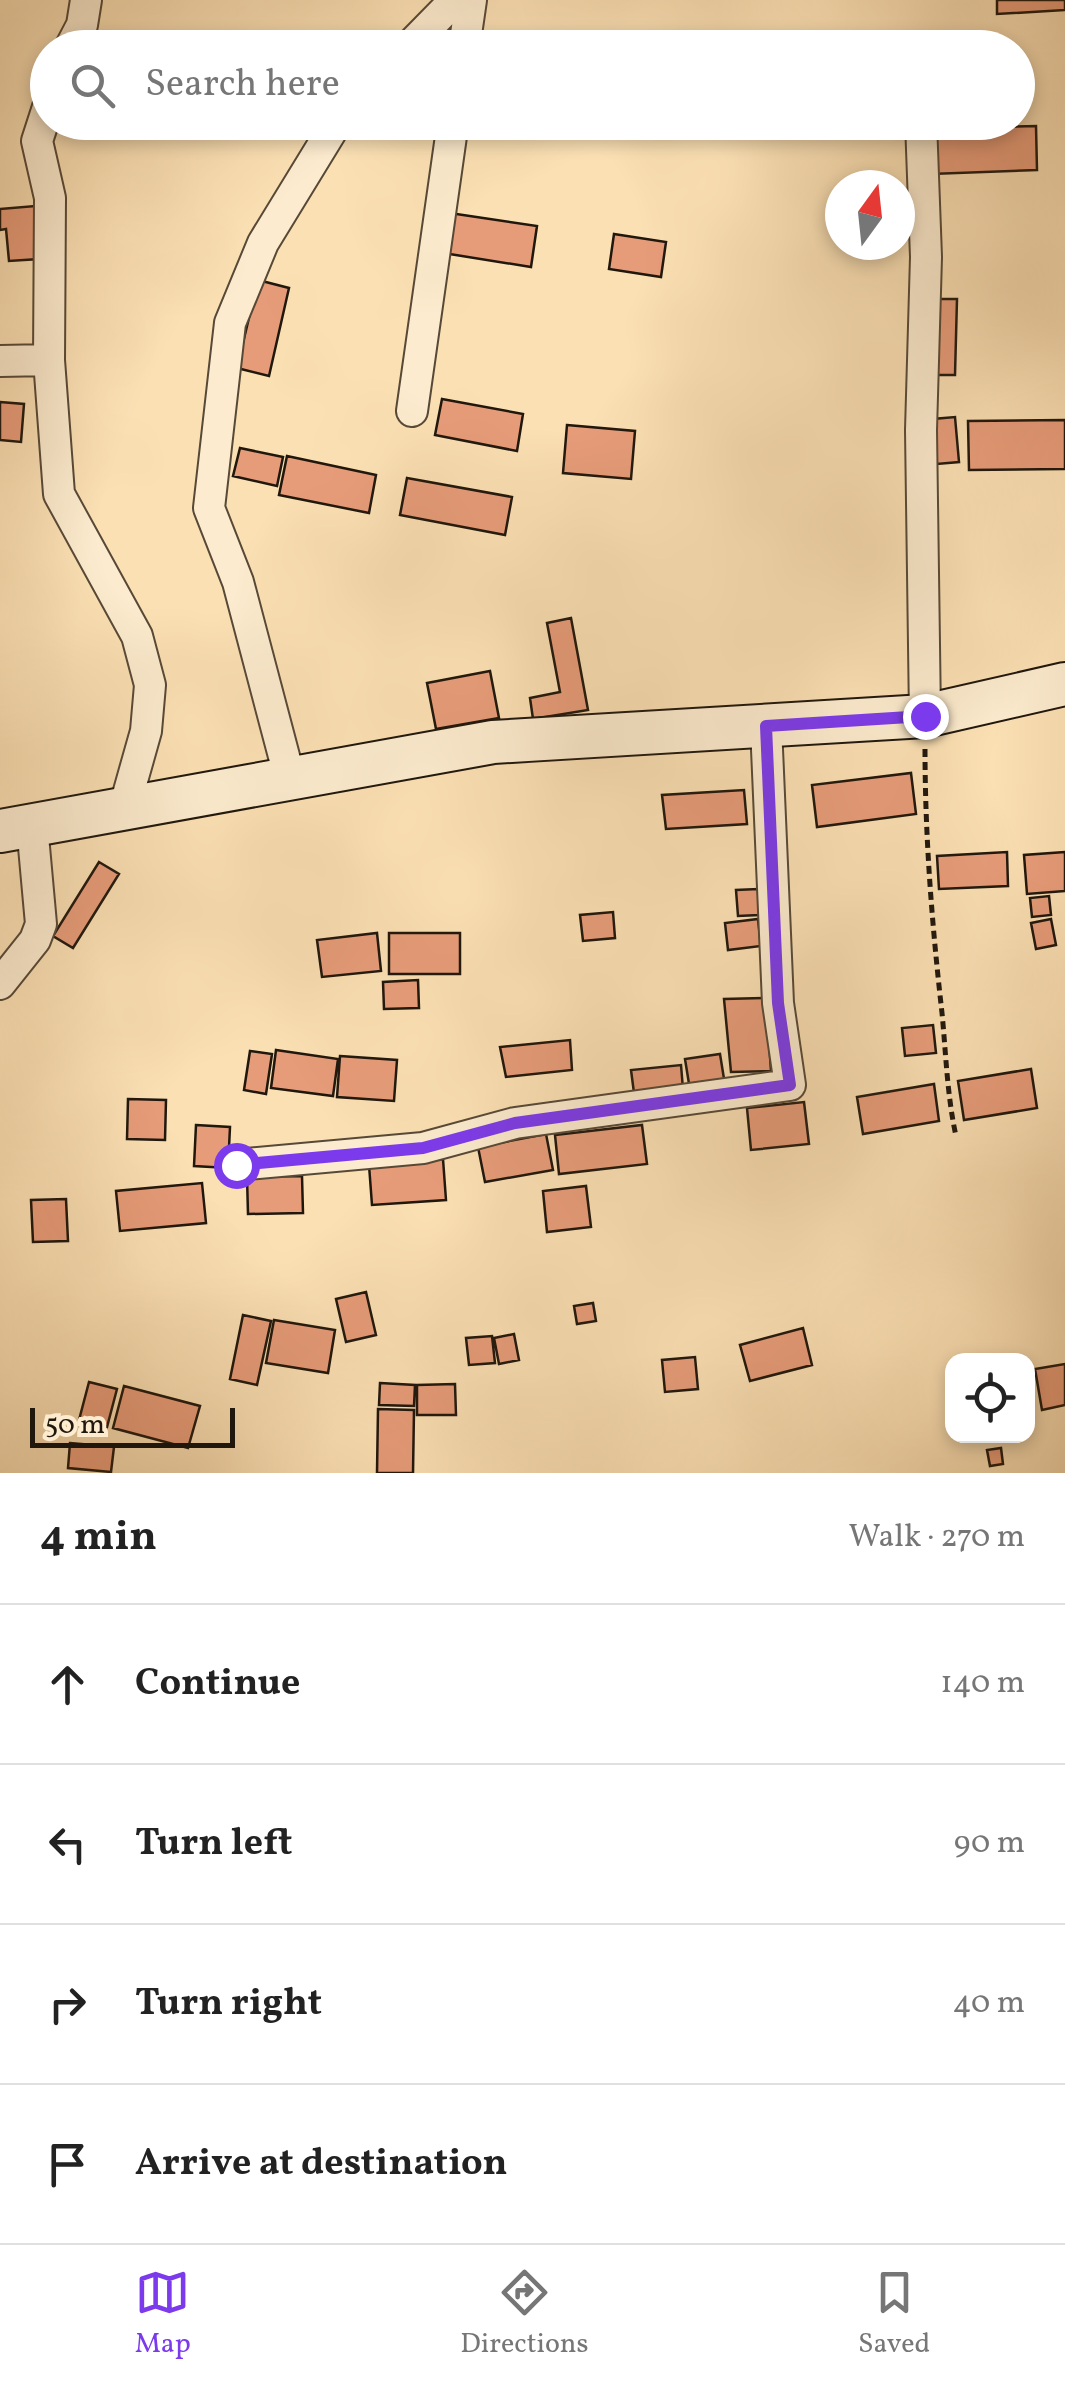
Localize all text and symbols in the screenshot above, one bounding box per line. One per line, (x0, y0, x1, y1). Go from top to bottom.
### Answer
search box (30, 30, 1035, 140)
icon: search (65, 58, 120, 113)
text: Search here (145, 59, 340, 112)
north arrow (825, 170, 915, 260)
route end (903, 694, 949, 740)
route start (214, 1143, 260, 1189)
map controls (945, 1353, 1035, 1443)
button: locate (945, 1353, 1035, 1443)
scale bar (30, 1403, 235, 1448)
text: 50 m (45, 1406, 105, 1445)
text: 4 min (40, 1509, 157, 1568)
text: Walk · 270 m (849, 1516, 1025, 1560)
icon: ahead (40, 1657, 95, 1712)
text: Continue (135, 1658, 300, 1711)
text: 140 m (940, 1662, 1025, 1706)
icon: left (40, 1817, 95, 1872)
text: Turn left (135, 1818, 292, 1871)
text: 90 m (954, 1822, 1025, 1866)
icon: right (40, 1977, 95, 2032)
text: Turn right (135, 1978, 322, 2031)
text: 40 m (953, 1982, 1025, 2026)
icon: arrive (40, 2137, 95, 2192)
text: Arrive at destination (135, 2138, 508, 2191)
tab: Map (135, 2265, 191, 2364)
tab: Directions (460, 2265, 589, 2364)
tab: Saved (858, 2265, 930, 2364)

